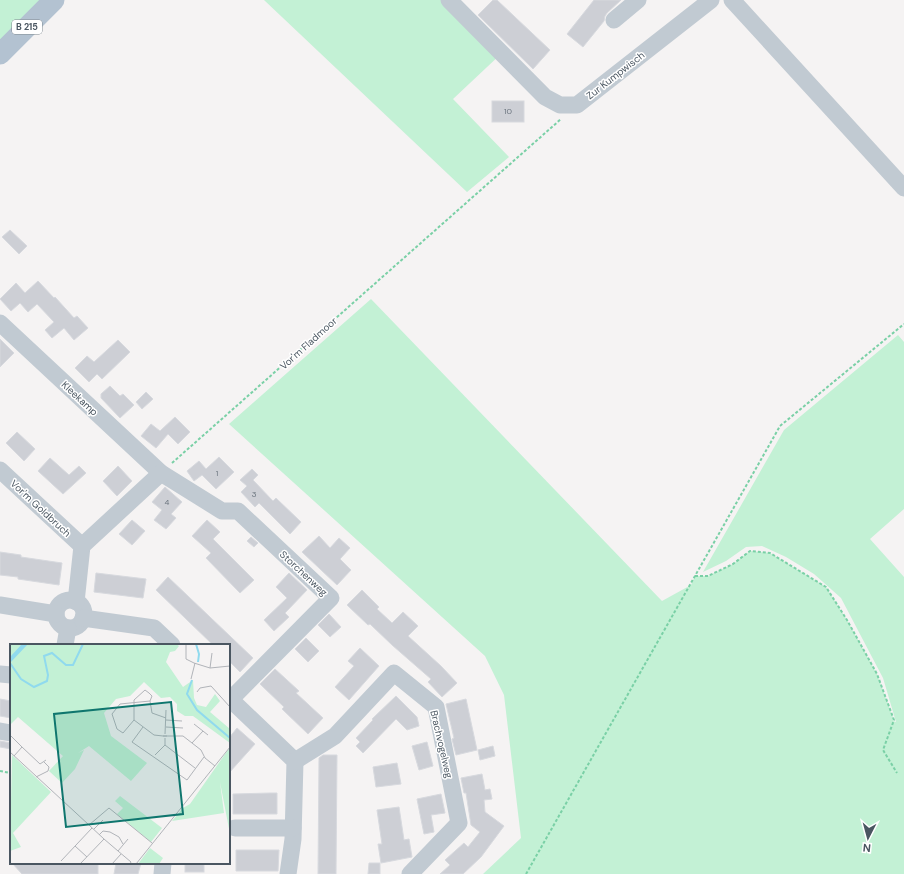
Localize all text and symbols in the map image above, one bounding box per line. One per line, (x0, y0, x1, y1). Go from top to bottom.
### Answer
road number: B 215 (12, 20, 42, 34)
street label: Zur Kumpwisch (584, 48, 647, 102)
house number: 10 (504, 106, 513, 116)
street label: Vor'm Fladmoor (277, 314, 340, 372)
street label: Kleekamp (59, 378, 101, 418)
house number: 1 (216, 468, 218, 478)
street label: Vor'm Goldbruch (8, 477, 74, 540)
house number: 3 (252, 489, 257, 499)
house number: 4 (165, 497, 170, 507)
street label: Storchenweg (277, 548, 331, 599)
inset map (10, 644, 230, 864)
street label: Brachvogelweg (427, 709, 456, 780)
north arrow (848, 818, 888, 858)
text: N (862, 841, 872, 855)

